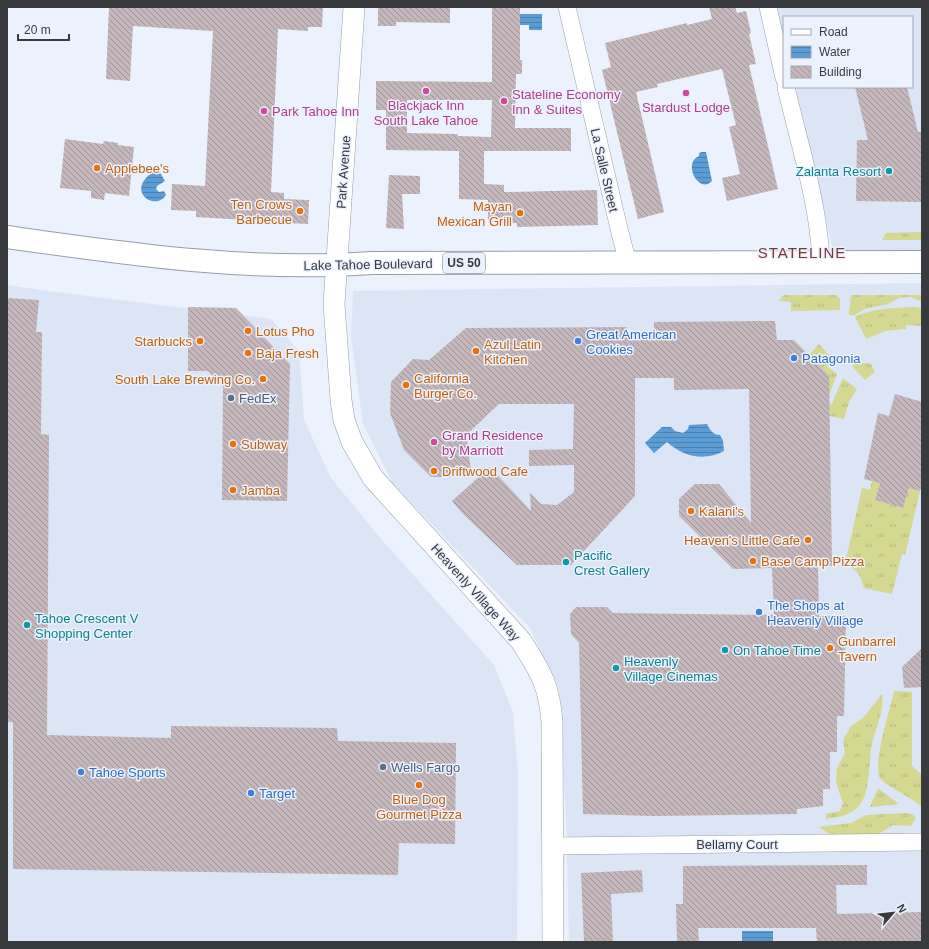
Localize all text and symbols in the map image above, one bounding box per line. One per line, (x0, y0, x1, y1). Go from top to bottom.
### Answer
scale bar (18, 16, 69, 42)
legend (783, 16, 913, 88)
text: 20 m (24, 23, 51, 37)
text: Road (819, 25, 848, 39)
text: Water (819, 45, 851, 59)
text: Building (819, 65, 862, 79)
marker: Blackjack Inn South Lake Tahoe (421, 86, 431, 96)
place label: Stateline Economy Inn & Suites (512, 87, 621, 117)
marker: Stardust Lodge (681, 88, 691, 98)
marker: Stateline Economy Inn & Suites (499, 96, 509, 106)
place label: Blackjack Inn South Lake Tahoe (374, 98, 478, 128)
place label: Stardust Lodge (642, 100, 730, 115)
place label: Park Tahoe Inn (272, 104, 359, 119)
marker: Park Tahoe Inn (259, 106, 269, 116)
street label: La Salle Street (588, 127, 621, 214)
street label: Park Avenue (333, 135, 354, 209)
place label: Applebee's (105, 161, 169, 176)
marker: Applebee's (92, 163, 102, 173)
place label: Zalanta Resort (796, 164, 881, 179)
marker: Zalanta Resort (884, 166, 894, 176)
place label: Ten Crows Barbecue (231, 197, 292, 227)
place label: Mayan Mexican Grill (437, 199, 512, 229)
marker: Ten Crows Barbecue (295, 206, 305, 216)
marker: Mayan Mexican Grill (515, 208, 525, 218)
district label: STATELINE (758, 244, 846, 261)
road number: US 50 (443, 253, 485, 273)
street label: Lake Tahoe Boulevard (303, 256, 433, 273)
place label: Lotus Pho (256, 324, 315, 339)
marker: Lotus Pho (243, 326, 253, 336)
place label: Great American Cookies (586, 327, 676, 357)
place label: Starbucks (134, 334, 192, 349)
marker: Starbucks (195, 336, 205, 346)
marker: Great American Cookies (573, 336, 583, 346)
place label: Azul Latin Kitchen (484, 337, 541, 367)
place label: Baja Fresh (256, 346, 319, 361)
marker: Azul Latin Kitchen (471, 346, 481, 356)
marker: Baja Fresh (243, 348, 253, 358)
place label: Patagonia (802, 351, 861, 366)
marker: Patagonia (789, 353, 799, 363)
place label: California Burger Co. (414, 371, 477, 401)
place label: South Lake Brewing Co. (115, 372, 255, 387)
marker: South Lake Brewing Co. (258, 374, 268, 384)
marker: California Burger Co. (401, 380, 411, 390)
place label: FedEx (239, 391, 277, 406)
marker: FedEx (226, 393, 236, 403)
place label: Grand Residence by Marriott (442, 428, 543, 458)
place label: Subway (241, 437, 288, 452)
marker: Grand Residence by Marriott (429, 437, 439, 447)
marker: Subway (228, 439, 238, 449)
place label: Driftwood Cafe (442, 464, 528, 479)
marker: Driftwood Cafe (429, 466, 439, 476)
place label: Jamba (241, 483, 281, 498)
marker: Jamba (228, 485, 238, 495)
place label: Kalani's (699, 504, 745, 519)
marker: Kalani's (686, 506, 696, 516)
place label: Heaven's Little Cafe (684, 533, 800, 548)
marker: Heaven's Little Cafe (803, 535, 813, 545)
street label: Heavenly Village Way (428, 541, 524, 644)
place label: Pacific Crest Gallery (574, 548, 650, 578)
place label: Base Camp Pizza (761, 554, 865, 569)
marker: Base Camp Pizza (748, 556, 758, 566)
marker: Pacific Crest Gallery (561, 557, 571, 567)
place label: The Shops at Heavenly Village (767, 598, 864, 628)
marker: The Shops at Heavenly Village (754, 607, 764, 617)
place label: Tahoe Crescent V Shopping Center (35, 611, 139, 641)
marker: Tahoe Crescent V Shopping Center (22, 620, 32, 630)
place label: Gunbarrel Tavern (838, 634, 896, 664)
place label: On Tahoe Time (733, 643, 821, 658)
marker: Gunbarrel Tavern (825, 643, 835, 653)
marker: On Tahoe Time (720, 645, 730, 655)
place label: Heavenly Village Cinemas (624, 654, 718, 684)
marker: Heavenly Village Cinemas (611, 663, 621, 673)
place label: Wells Fargo (391, 760, 460, 775)
marker: Wells Fargo (378, 762, 388, 772)
place label: Tahoe Sports (89, 765, 166, 780)
marker: Tahoe Sports (76, 767, 86, 777)
marker: Blue Dog Gourmet Pizza (414, 780, 424, 790)
place label: Target (259, 786, 296, 801)
marker: Target (246, 788, 256, 798)
place label: Blue Dog Gourmet Pizza (376, 792, 463, 822)
street label: Bellamy Court (696, 837, 778, 852)
north arrow (873, 893, 913, 933)
text: N (895, 902, 909, 915)

